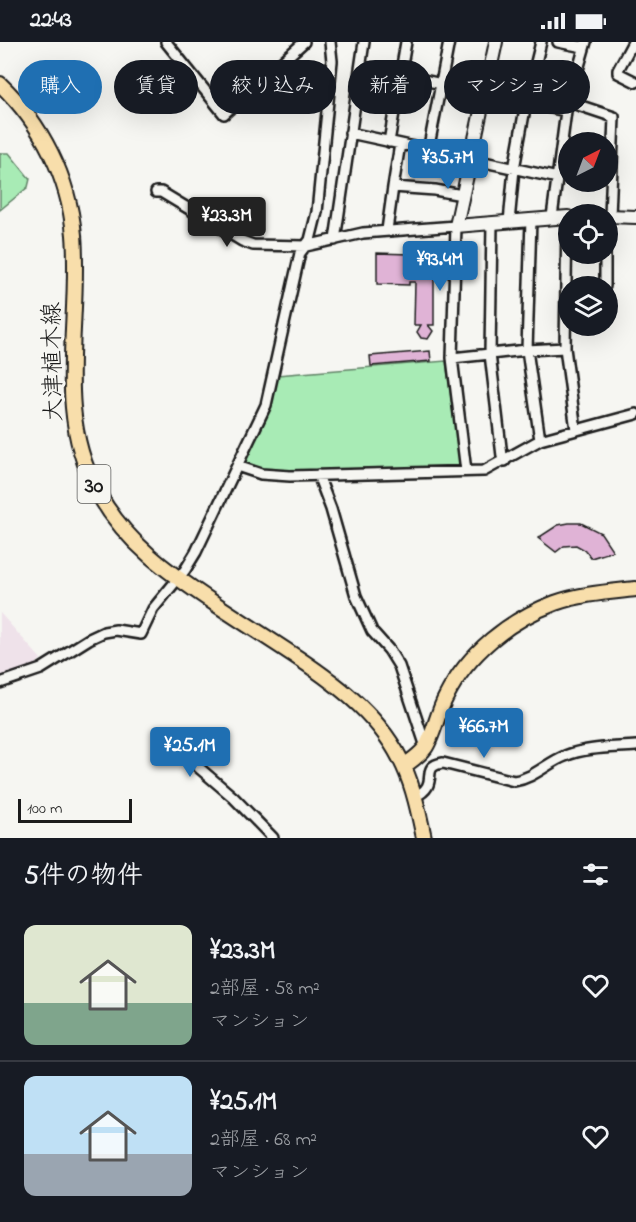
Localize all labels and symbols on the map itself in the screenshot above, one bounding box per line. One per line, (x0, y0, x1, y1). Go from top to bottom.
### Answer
north arrow (558, 132, 618, 192)
pin: ¥35.7M (399, 139, 497, 190)
pin: ¥23.3M (178, 197, 276, 248)
pin: ¥93.4M (391, 241, 489, 292)
street label: 大津植木線 (36, 302, 73, 422)
road number: 30 (78, 465, 110, 503)
pin: ¥66.7M (435, 708, 533, 759)
pin: ¥25.1M (141, 727, 239, 778)
scale bar (18, 796, 132, 824)

